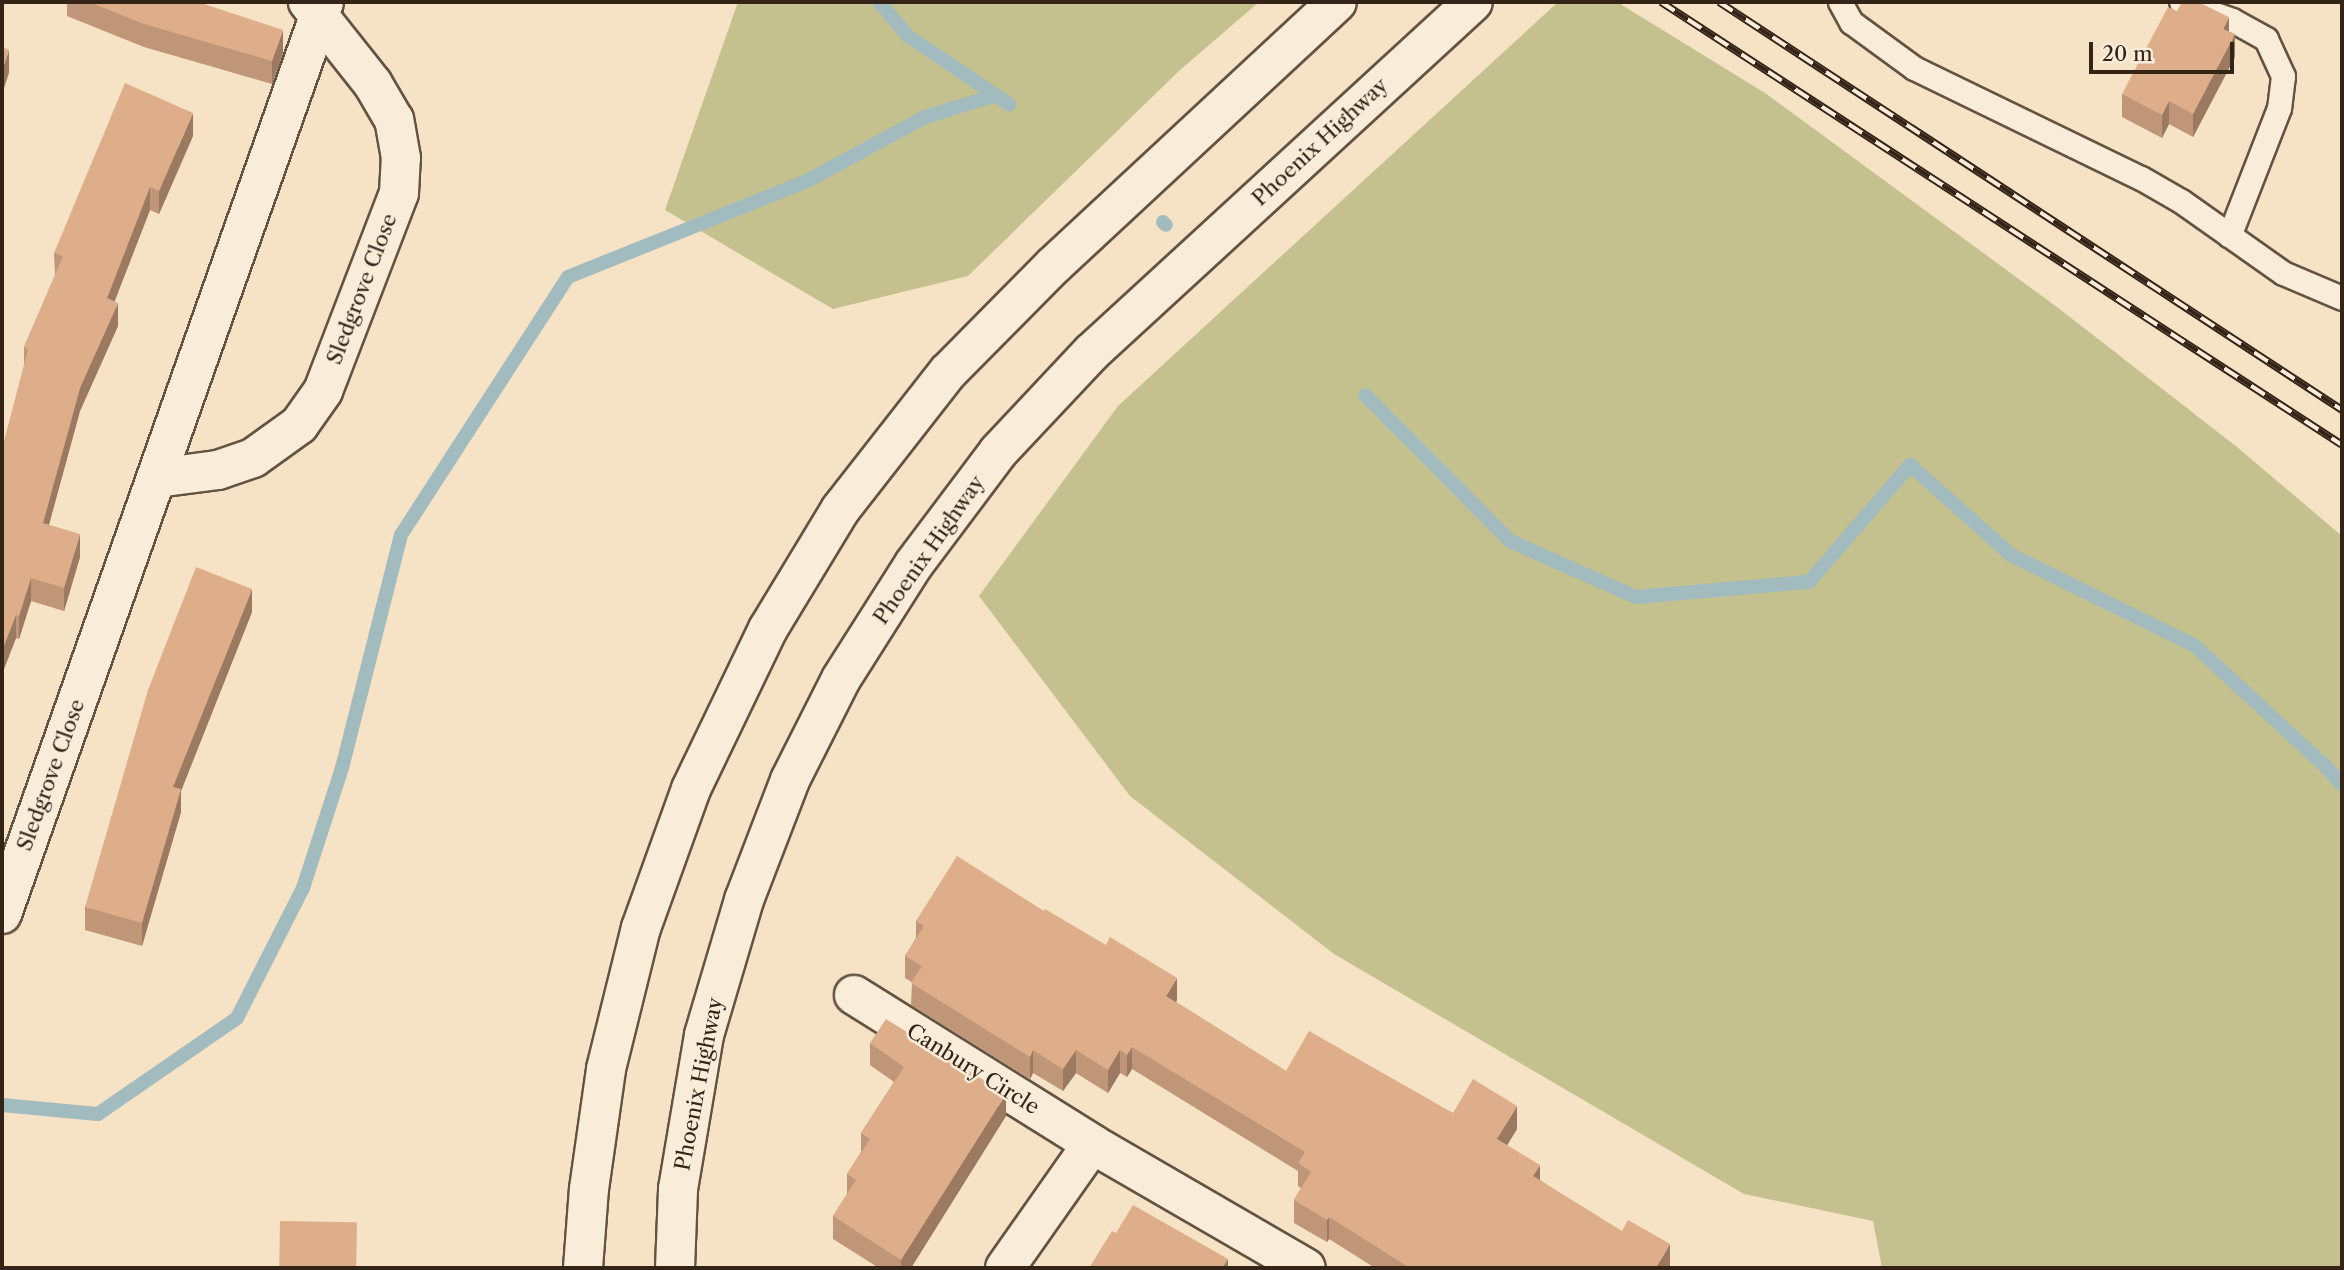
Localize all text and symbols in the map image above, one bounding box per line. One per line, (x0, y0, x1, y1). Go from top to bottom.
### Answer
scale bar (2092, 28, 2237, 72)
text: 20 m (2102, 41, 2153, 66)
street label: Phoenix Highway (1247, 73, 1393, 211)
street label: Sledgrove Close (322, 210, 402, 368)
street label: Phoenix Highway (868, 471, 990, 629)
street label: Sledgrove Close (12, 696, 90, 854)
street label: Phoenix Highway (670, 995, 728, 1173)
street label: Canbury Circle (902, 1018, 1044, 1120)

